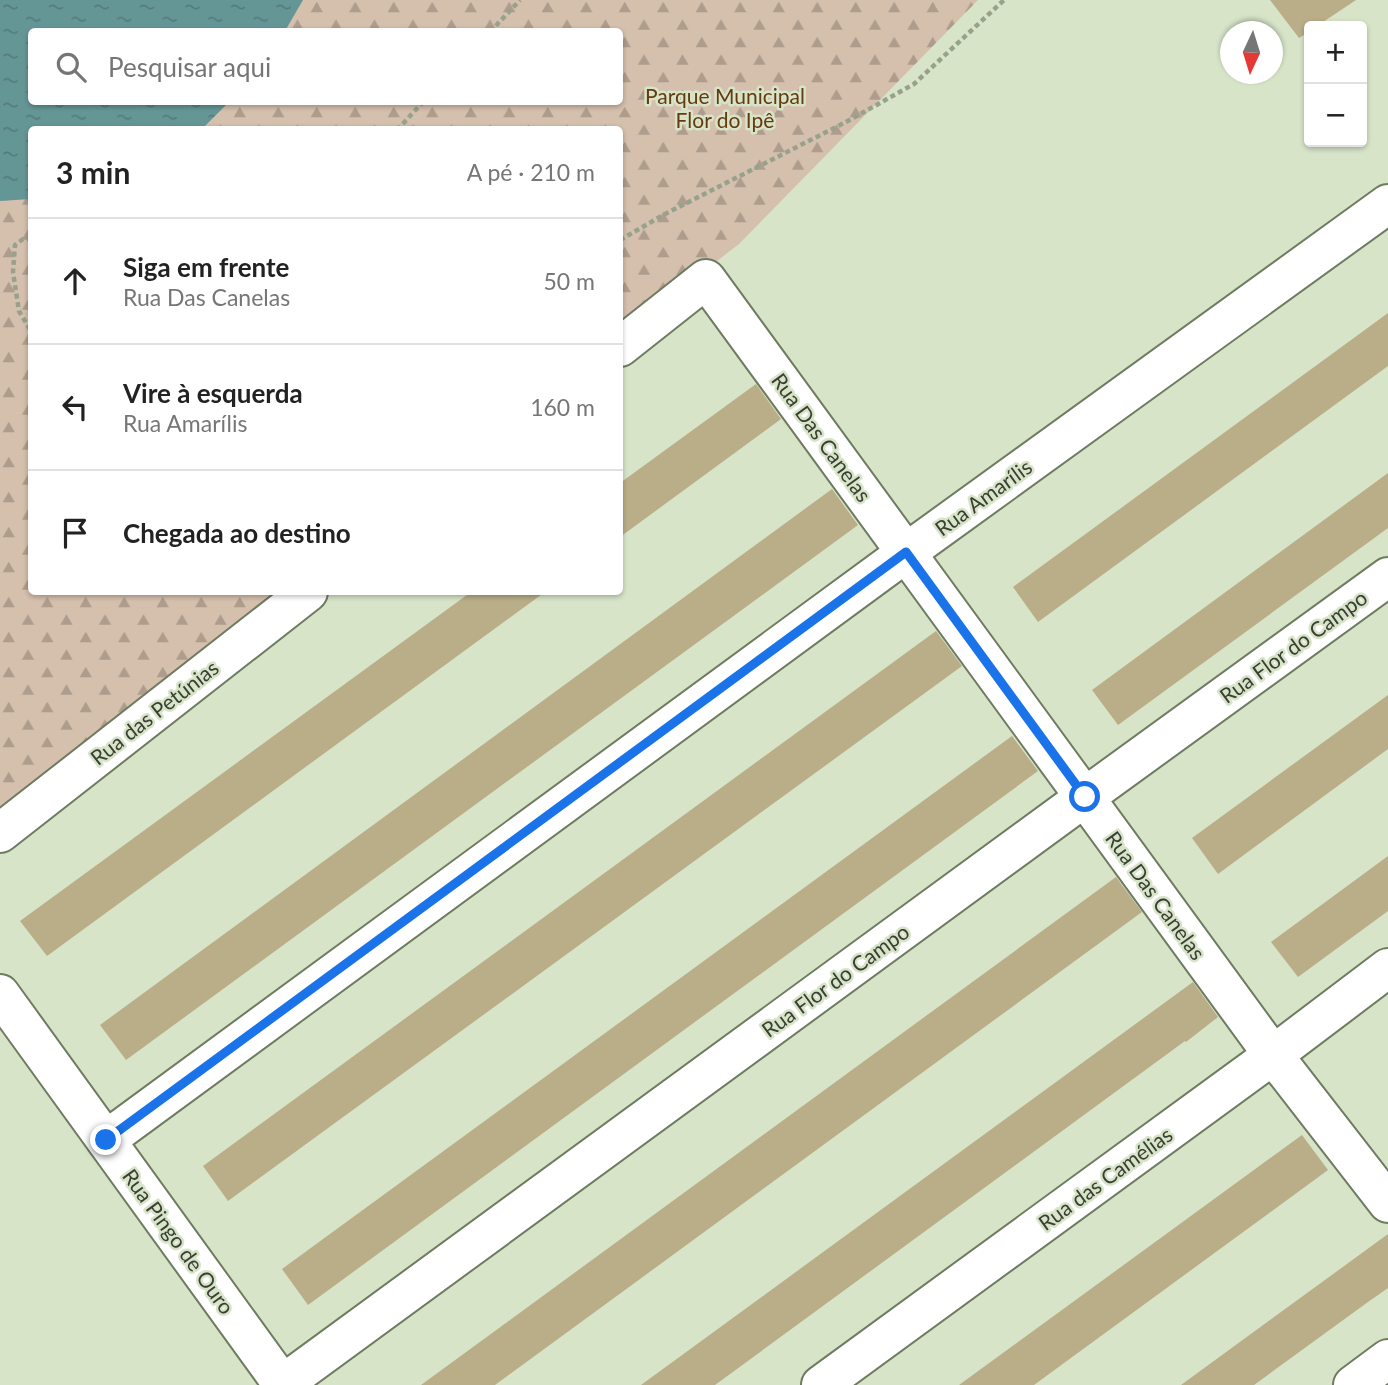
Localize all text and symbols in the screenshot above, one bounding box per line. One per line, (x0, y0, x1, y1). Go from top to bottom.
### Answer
north arrow (1220, 21, 1283, 84)
map controls (1304, 21, 1367, 147)
button: + (1304, 21, 1367, 84)
search box (28, 28, 623, 105)
icon: search (52, 48, 90, 86)
text: Pesquisar aqui (108, 51, 271, 83)
park label: Parque Municipal Flor do Ipê (645, 83, 805, 132)
button: − (1304, 84, 1367, 147)
text: 3 min (56, 154, 130, 190)
text: A pé · 210 m (467, 158, 595, 186)
text: Siga em frente (123, 251, 290, 283)
icon: ahead (56, 262, 94, 300)
text: 50 m (544, 267, 595, 295)
text: Rua Das Canelas (123, 283, 290, 311)
street label: Rua Das Canelas (767, 368, 877, 506)
text: Vire à esquerda (123, 377, 303, 409)
icon: left (56, 388, 94, 426)
text: 160 m (530, 393, 595, 421)
text: Rua Amarílis (123, 409, 247, 437)
street label: Rua Amarílis (930, 454, 1036, 540)
icon: arrive (56, 514, 94, 552)
text: Chegada ao destino (123, 517, 351, 549)
street label: Rua Flor do Campo (1215, 584, 1372, 708)
street label: Rua das Petúnias (85, 654, 223, 770)
route start (1069, 781, 1100, 812)
street label: Rua Das Canelas (1101, 826, 1211, 964)
street label: Rua Flor do Campo (757, 918, 914, 1042)
street label: Rua das Camélias (1033, 1121, 1177, 1235)
route end (90, 1124, 121, 1155)
street label: Rua Pingo de Ouro (118, 1164, 240, 1319)

